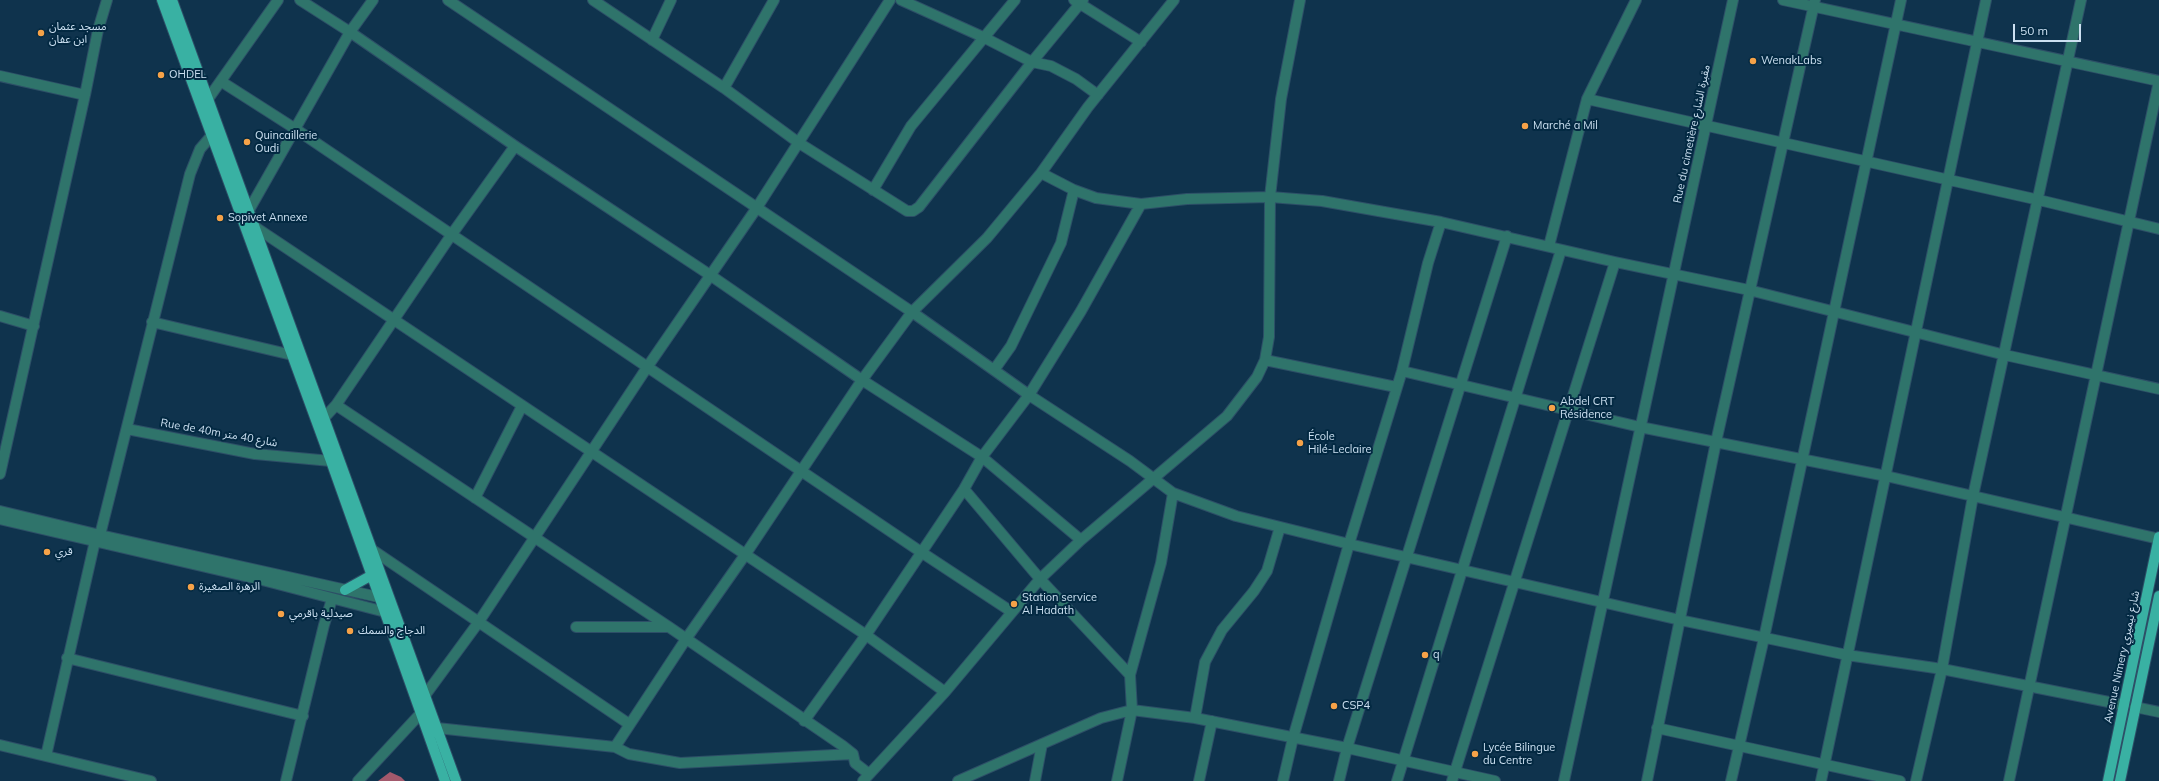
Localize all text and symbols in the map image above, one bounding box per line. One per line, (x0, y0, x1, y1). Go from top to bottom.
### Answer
scale bar (2015, 16, 2083, 42)
place label: مسجد عثمان ابن عفان (49, 20, 107, 46)
text: 50 m (2020, 23, 2048, 38)
marker: مسجد عثمان ابن عفان (36, 28, 46, 38)
place label: WenakLabs (1761, 54, 1822, 68)
marker: WenakLabs (1748, 56, 1758, 66)
street label: Rue du cimetière مقبرة الشارع (1671, 63, 1713, 205)
place label: OHDEL (169, 68, 207, 82)
marker: OHDEL (156, 70, 166, 80)
place label: Marché a Mil (1533, 119, 1598, 133)
marker: Marché a Mil (1520, 121, 1530, 131)
place label: Quincaillerie Oudi (255, 129, 317, 155)
marker: Quincaillerie Oudi (242, 137, 252, 147)
place label: Sopivet Annexe (228, 211, 307, 225)
marker: Sopivet Annexe (215, 213, 225, 223)
place label: Abdel CRT Résidence (1560, 395, 1614, 421)
marker: Abdel CRT Résidence (1547, 403, 1557, 413)
street label: Rue de 40m شارع 40 متر (159, 416, 279, 450)
place label: École Hilé-Leclaire (1308, 430, 1372, 456)
marker: École Hilé-Leclaire (1295, 438, 1305, 448)
place label: قري (55, 545, 73, 559)
marker: قري (42, 547, 52, 557)
place label: الزهرة الصغيرة (199, 580, 260, 594)
marker: الزهرة الصغيرة (186, 582, 196, 592)
street label: Avenue Nimery شارع نيميري (2101, 589, 2143, 725)
place label: Station service Al Hadath (1022, 591, 1097, 617)
marker: Station service Al Hadath (1009, 599, 1019, 609)
place label: صيدلية باقرمي (289, 607, 353, 621)
marker: صيدلية باقرمي (276, 609, 286, 619)
place label: الدجاج والسمك (358, 624, 425, 638)
marker: الدجاج والسمك (345, 626, 355, 636)
place label: q (1433, 648, 1440, 662)
marker: q (1420, 650, 1430, 660)
place label: CSP4 (1342, 699, 1370, 713)
marker: CSP4 (1329, 701, 1339, 711)
place label: Lycée Bilingue du Centre (1483, 741, 1555, 767)
marker: Lycée Bilingue du Centre (1470, 749, 1480, 759)

